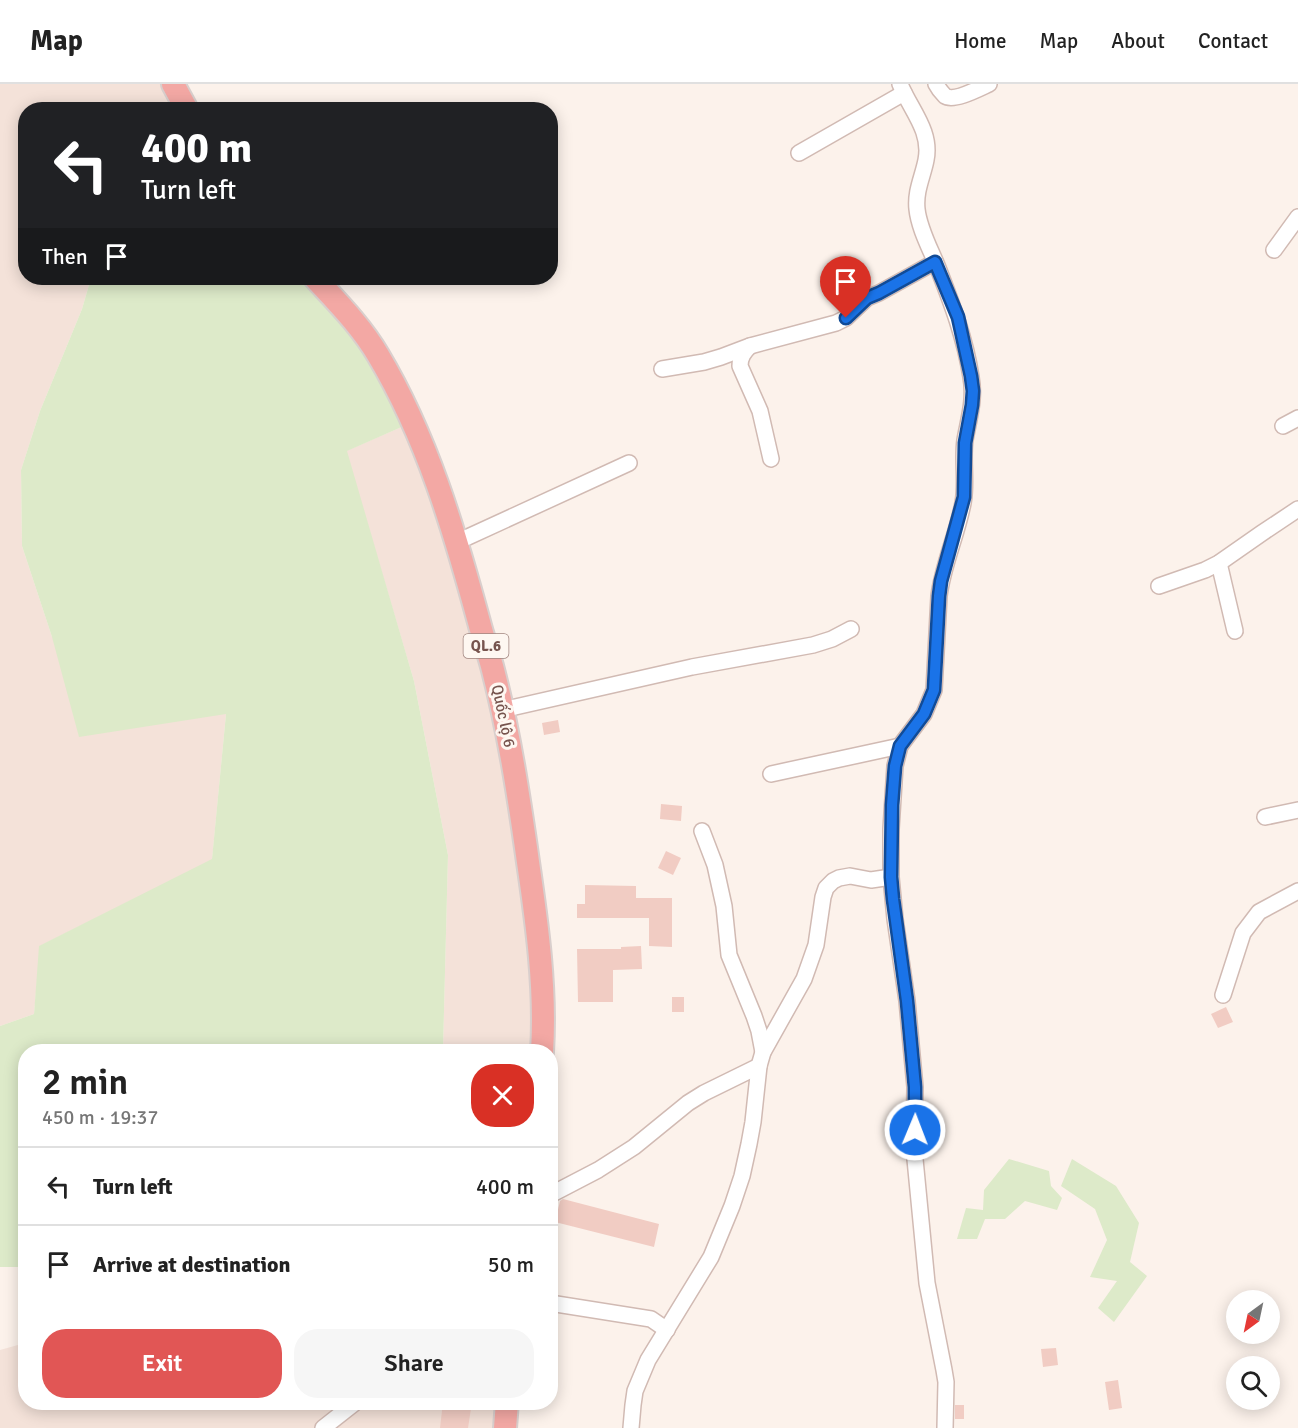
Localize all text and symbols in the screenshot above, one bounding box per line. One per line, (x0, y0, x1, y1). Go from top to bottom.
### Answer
text: Map (30, 24, 83, 58)
text: Home (954, 28, 1007, 54)
text: Map (1040, 28, 1078, 54)
text: About (1111, 28, 1165, 54)
text: Contact (1198, 28, 1268, 54)
text: 400 m (141, 123, 252, 174)
icon: left (42, 126, 120, 204)
text: Turn left (141, 174, 236, 207)
icon: arrive (100, 240, 133, 273)
text: Then (42, 243, 88, 270)
pin (820, 256, 871, 318)
icon: arrive (829, 265, 862, 298)
road number: QL.6 (464, 634, 508, 658)
street label: Quốc lộ 6 (487, 683, 519, 749)
text: 2 min (42, 1060, 128, 1105)
button: close (471, 1064, 534, 1127)
position arrow (883, 1098, 947, 1162)
text: 450 m · 19:37 (42, 1105, 158, 1130)
icon: left (42, 1170, 75, 1203)
text: Turn left (93, 1173, 173, 1200)
text: 400 m (476, 1173, 534, 1200)
icon: arrive (42, 1248, 75, 1281)
text: Arrive at destination (93, 1251, 290, 1278)
text: 50 m (488, 1251, 534, 1278)
north arrow (1226, 1290, 1280, 1344)
map controls (1226, 1290, 1280, 1410)
button: Exit (42, 1329, 282, 1398)
button: Share (294, 1329, 534, 1398)
button: search (1226, 1356, 1280, 1410)

